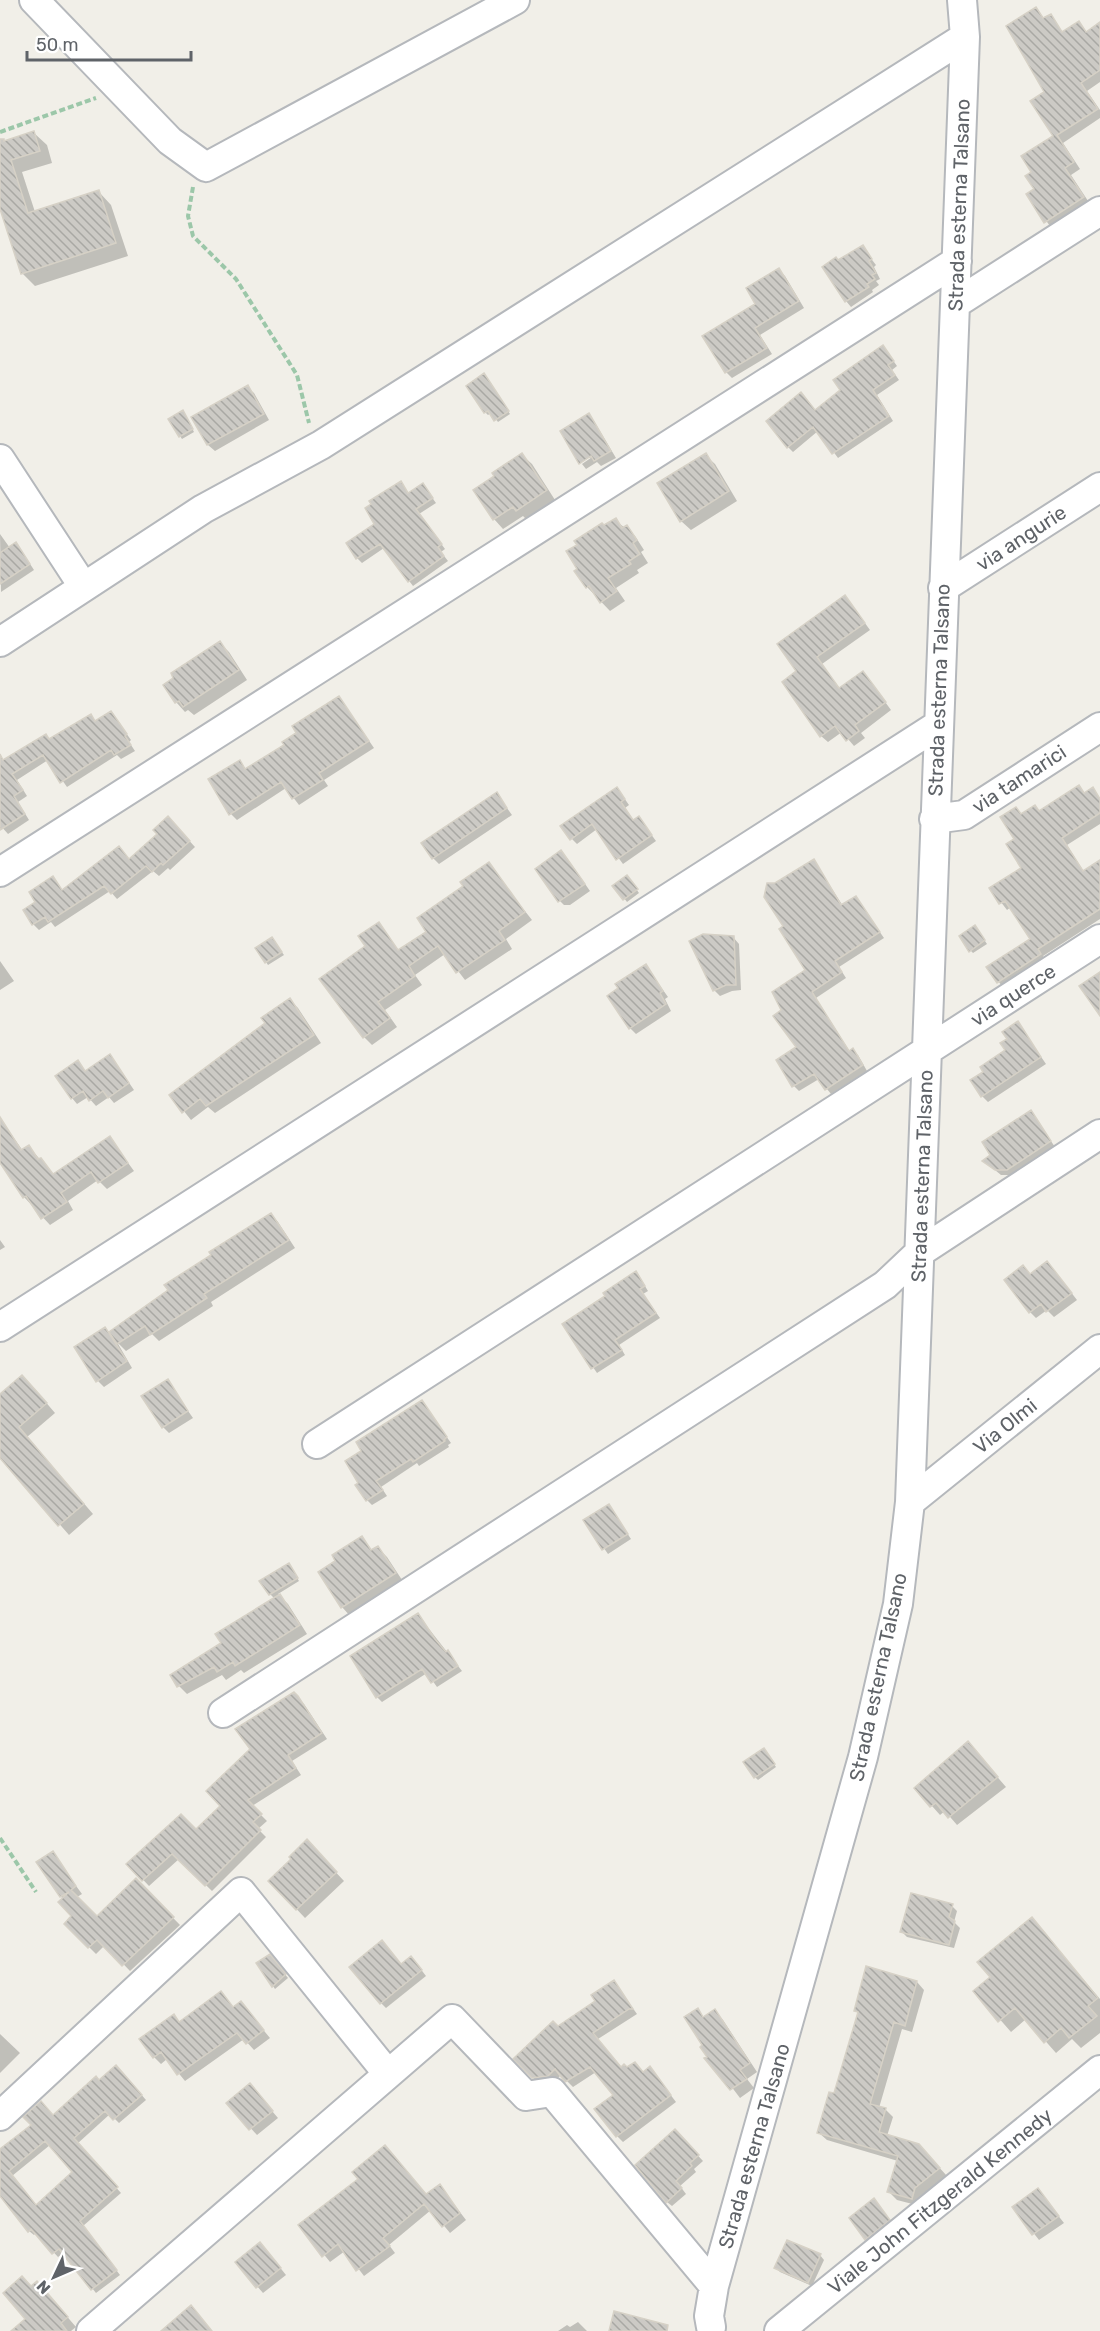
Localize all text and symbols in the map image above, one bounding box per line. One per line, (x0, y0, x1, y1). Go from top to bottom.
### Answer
scale bar (27, 24, 190, 62)
text: 50 m (36, 34, 79, 56)
street label: Strada esterna Talsano (943, 98, 975, 312)
street label: via angurie (971, 500, 1071, 576)
street label: Strada esterna Talsano (923, 583, 955, 797)
street label: via tamarici (967, 740, 1071, 818)
street label: via querce (966, 959, 1060, 1031)
street label: Strada esterna Talsano (906, 1069, 938, 1283)
street label: Via Olmi (968, 1393, 1042, 1459)
street label: Strada esterna Talsano (844, 1571, 912, 1783)
street label: Strada esterna Talsano (713, 2040, 795, 2252)
street label: Viale John Fitzgerald Kennedy (823, 2103, 1057, 2299)
north arrow (24, 2247, 84, 2307)
text: N (33, 2276, 54, 2298)

